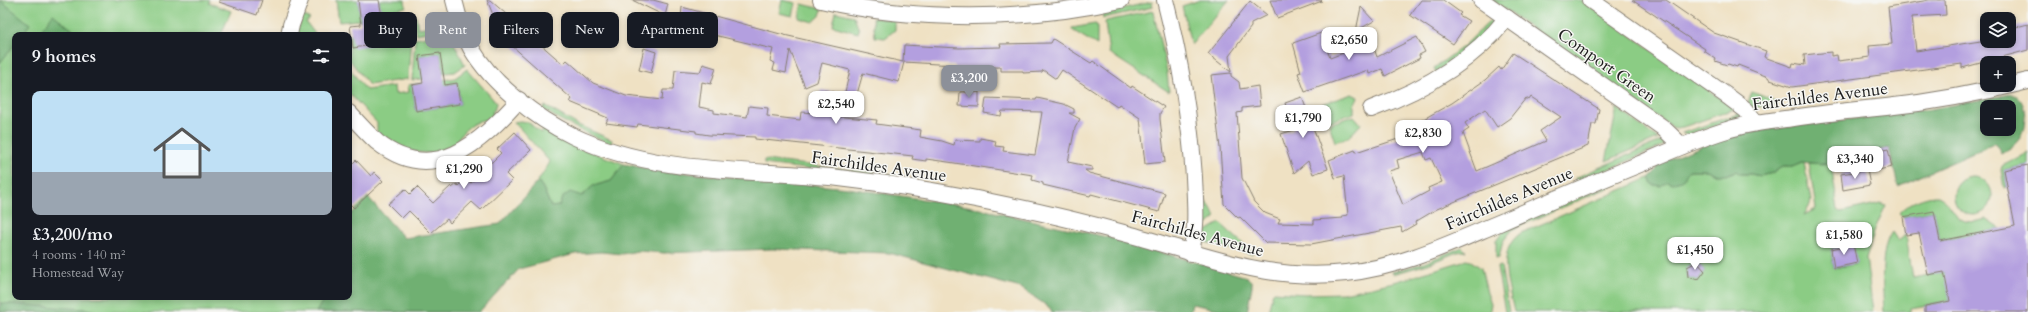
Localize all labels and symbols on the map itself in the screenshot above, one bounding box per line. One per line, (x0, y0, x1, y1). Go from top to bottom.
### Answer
street label: Comport Green (1553, 23, 1661, 108)
pin: £2,650 (1316, 27, 1382, 61)
pin: £3,200 (936, 65, 1002, 99)
street label: Fairchildes Avenue (1751, 77, 1889, 116)
pin: £2,540 (803, 91, 869, 125)
pin: £1,790 (1270, 105, 1336, 139)
pin: £2,830 (1390, 120, 1456, 154)
street label: Fairchildes Avenue (810, 146, 948, 187)
pin: £3,340 (1822, 146, 1888, 180)
pin: £1,290 (431, 156, 497, 190)
street label: Fairchildes Avenue (1442, 161, 1576, 236)
street label: Fairchildes Avenue (1129, 205, 1267, 262)
pin: £1,580 (1811, 222, 1877, 256)
pin: £1,450 (1662, 237, 1728, 271)

